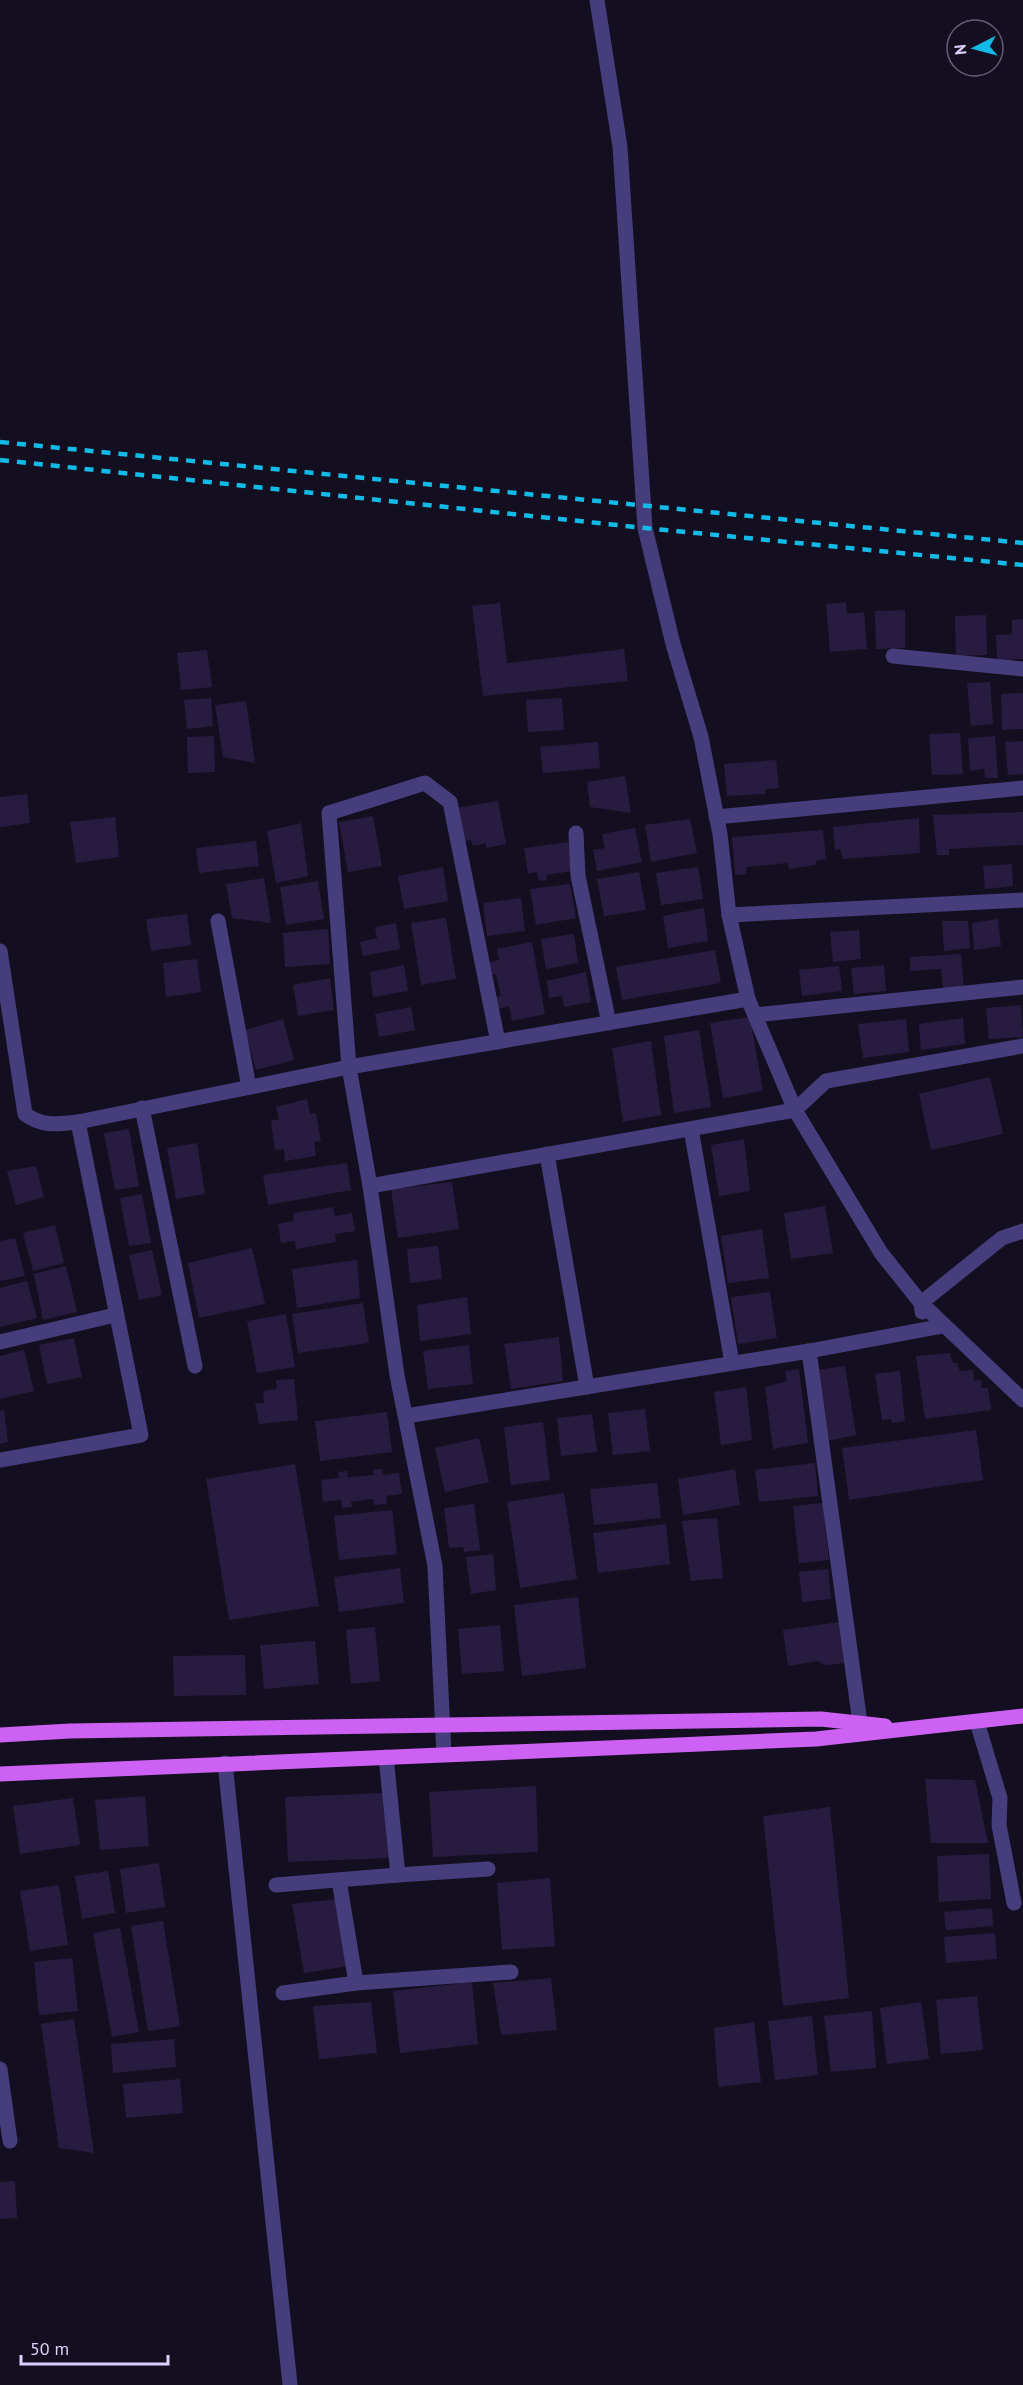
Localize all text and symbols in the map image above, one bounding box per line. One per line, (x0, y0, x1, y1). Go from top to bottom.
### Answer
north arrow (945, 18, 1005, 78)
text: N (950, 43, 971, 56)
scale bar (21, 2328, 168, 2366)
text: 50 m (30, 2337, 69, 2360)

